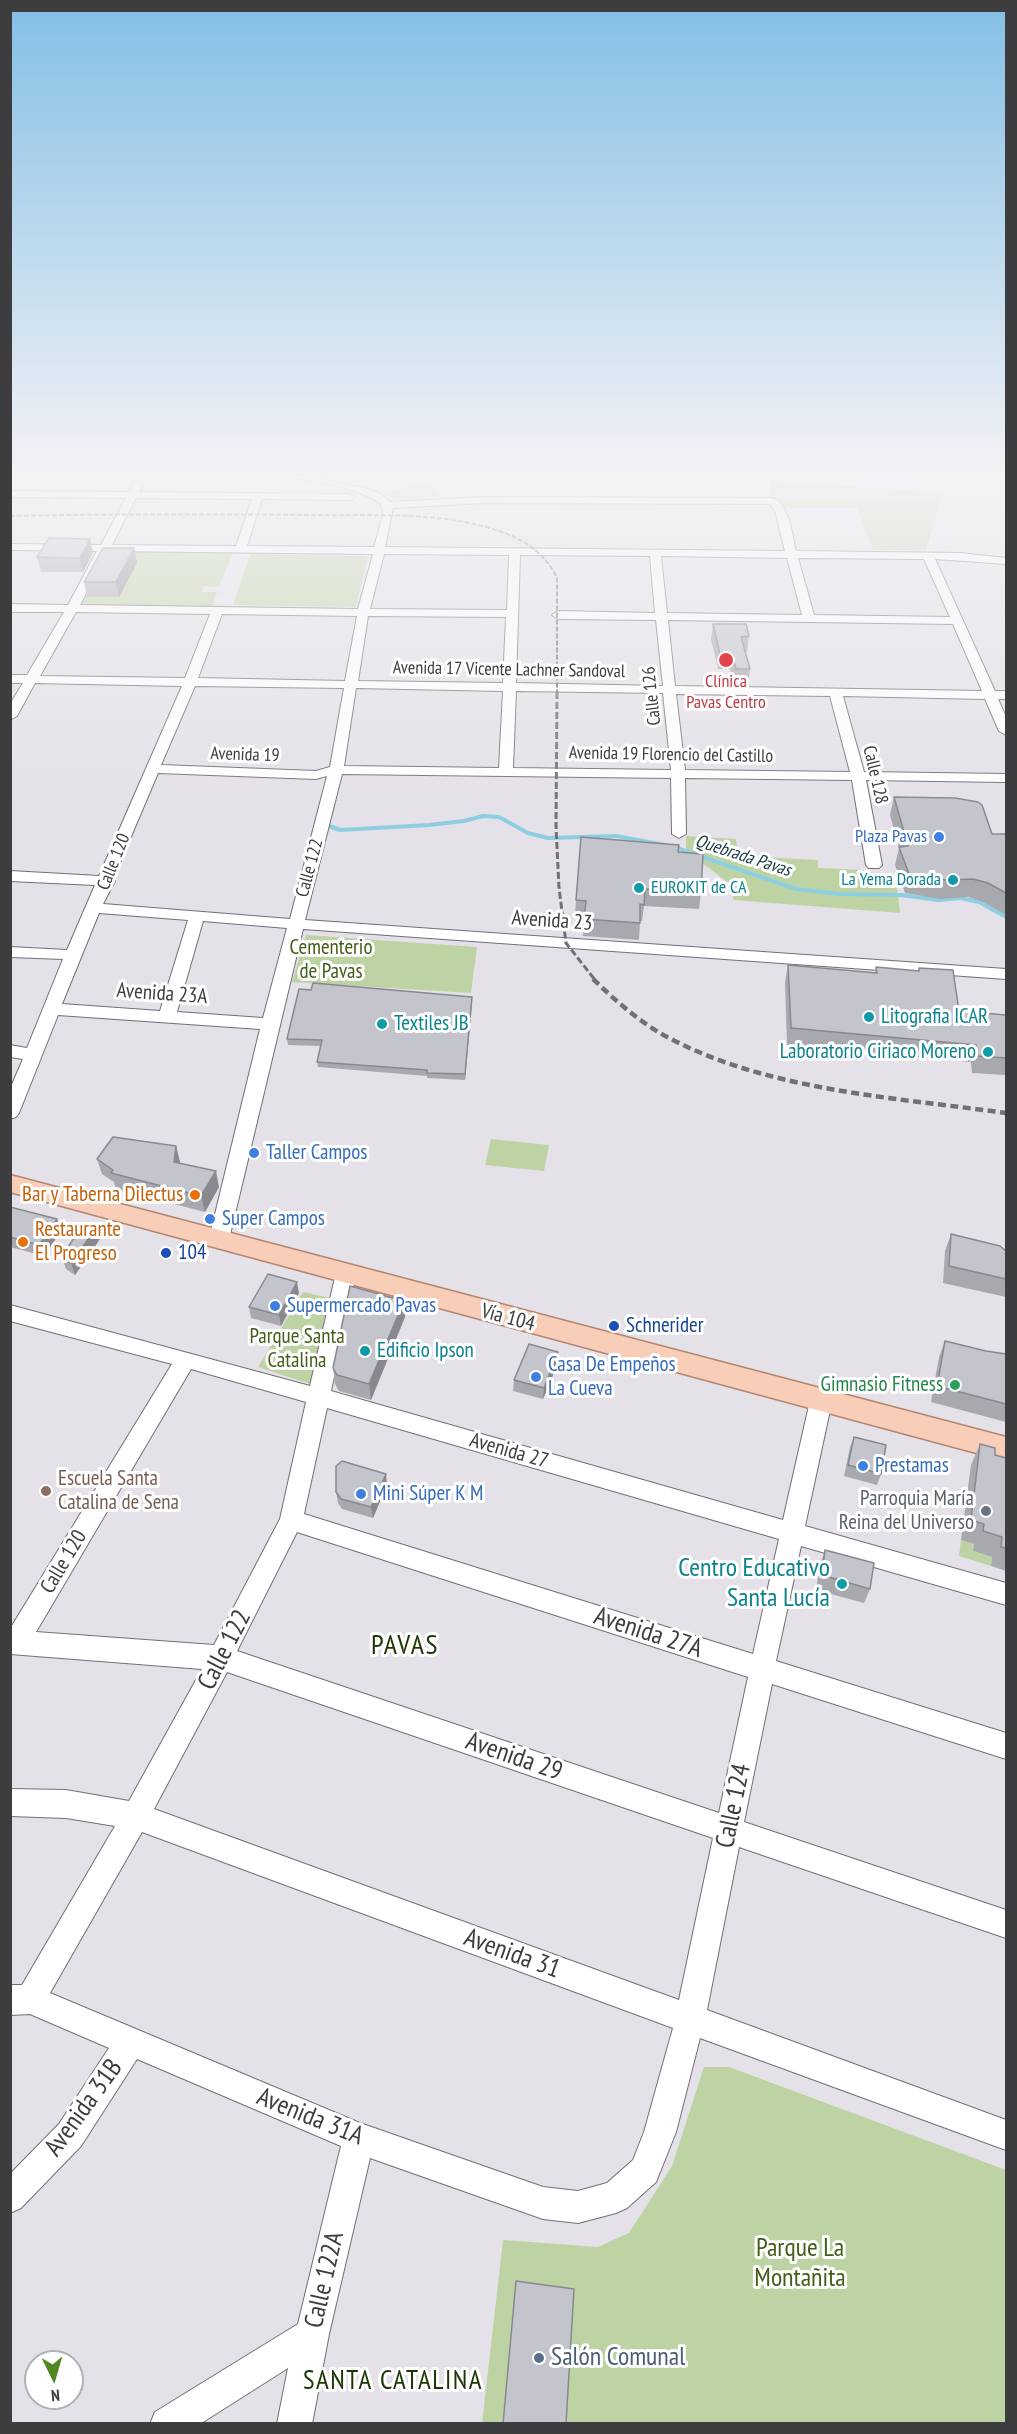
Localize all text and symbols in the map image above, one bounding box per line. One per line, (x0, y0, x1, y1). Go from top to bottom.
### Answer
marker: Clínica Pavas Centro (717, 651, 735, 669)
street label: Avenida 17 Vicente Lachner Sandoval (393, 657, 625, 683)
street label: Calle 126 (638, 665, 666, 727)
place label: Clínica Pavas Centro (686, 671, 766, 714)
street label: Avenida 19 Florencio del Castillo (569, 742, 773, 768)
street label: Avenida 19 (210, 743, 280, 767)
street label: Calle 128 (858, 744, 892, 806)
place label: Plaza Pavas (855, 826, 927, 848)
water label: Quebrada Pavas (693, 830, 793, 882)
marker: Plaza Pavas (932, 830, 946, 844)
street label: Calle 120 (93, 831, 135, 893)
street label: Calle 122 (292, 837, 328, 899)
place label: La Yema Dorada (841, 869, 941, 891)
marker: La Yema Dorada (946, 873, 960, 887)
place label: EUROKIT de CA (651, 877, 746, 899)
marker: EUROKIT de CA (632, 881, 646, 895)
street label: Avenida 23 (511, 906, 593, 936)
park label: Cementerio de Pavas (290, 935, 372, 985)
street label: Avenida 23A (116, 978, 208, 1010)
place label: Litografia ICAR (881, 1004, 988, 1030)
marker: Litografia ICAR (862, 1010, 876, 1024)
place label: Textiles JB (394, 1011, 469, 1037)
marker: Textiles JB (375, 1017, 389, 1031)
place label: Laboratorio Ciriaco Moreno (780, 1039, 976, 1065)
marker: Laboratorio Ciriaco Moreno (981, 1045, 995, 1059)
place label: Taller Campos (266, 1140, 367, 1166)
marker: Taller Campos (247, 1146, 261, 1160)
place label: Bar y Taberna Dilectus (22, 1182, 183, 1208)
marker: Bar y Taberna Dilectus (188, 1188, 202, 1202)
place label: Super Campos (222, 1206, 325, 1232)
marker: Super Campos (203, 1212, 217, 1226)
place label: Restaurante El Progreso (35, 1217, 121, 1267)
marker: Restaurante El Progreso (16, 1235, 30, 1249)
place label: 104 (178, 1240, 206, 1266)
marker: 104 (159, 1246, 173, 1260)
place label: Supermercado Pavas (287, 1293, 436, 1319)
marker: Supermercado Pavas (268, 1299, 282, 1313)
street label: Vía 104 (478, 1299, 538, 1337)
place label: Schnerider (626, 1313, 703, 1339)
marker: Schnerider (607, 1319, 621, 1333)
park label: Parque Santa Catalina (249, 1324, 345, 1374)
place label: Edificio Ipson (377, 1338, 474, 1364)
marker: Edificio Ipson (358, 1344, 372, 1358)
place label: Casa De Empeños La Cueva (548, 1352, 676, 1402)
marker: Casa De Empeños La Cueva (529, 1370, 543, 1384)
place label: Gimnasio Fitness (821, 1372, 943, 1398)
marker: Gimnasio Fitness (948, 1378, 962, 1392)
street label: Avenida 27 (467, 1428, 551, 1474)
place label: Prestamas (875, 1453, 949, 1479)
marker: Prestamas (856, 1459, 870, 1473)
place label: Escuela Santa Catalina de Sena (58, 1466, 179, 1516)
place label: Mini Súper K M (373, 1481, 483, 1507)
marker: Escuela Santa Catalina de Sena (39, 1484, 53, 1498)
place label: Parroquia María Reina del Universo (839, 1486, 974, 1536)
marker: Mini Súper K M (354, 1487, 368, 1501)
marker: Parroquia María Reina del Universo (979, 1504, 993, 1518)
street label: Calle 120 (35, 1526, 93, 1598)
place label: Centro Educativo Santa Lucía (678, 1553, 830, 1614)
marker: Centro Educativo Santa Lucía (835, 1577, 849, 1591)
street label: Avenida 27A (590, 1601, 706, 1665)
street label: Calle 122 (192, 1605, 258, 1695)
district label: PAVAS (371, 1629, 439, 1663)
street label: Avenida 29 (462, 1726, 566, 1788)
street label: Calle 124 (710, 1761, 758, 1851)
street label: Avenida 31 (460, 1922, 564, 1986)
street label: Avenida 31B (38, 2053, 130, 2163)
street label: Avenida 31A (252, 2082, 368, 2152)
street label: Calle 122A (299, 2229, 351, 2331)
park label: Parque La Montañita (754, 2233, 846, 2294)
place label: Salón Comunal (551, 2342, 685, 2374)
north arrow (24, 2350, 84, 2410)
marker: Salón Comunal (532, 2351, 546, 2365)
district label: SANTA CATALINA (303, 2365, 483, 2397)
text: N (50, 2386, 61, 2406)

